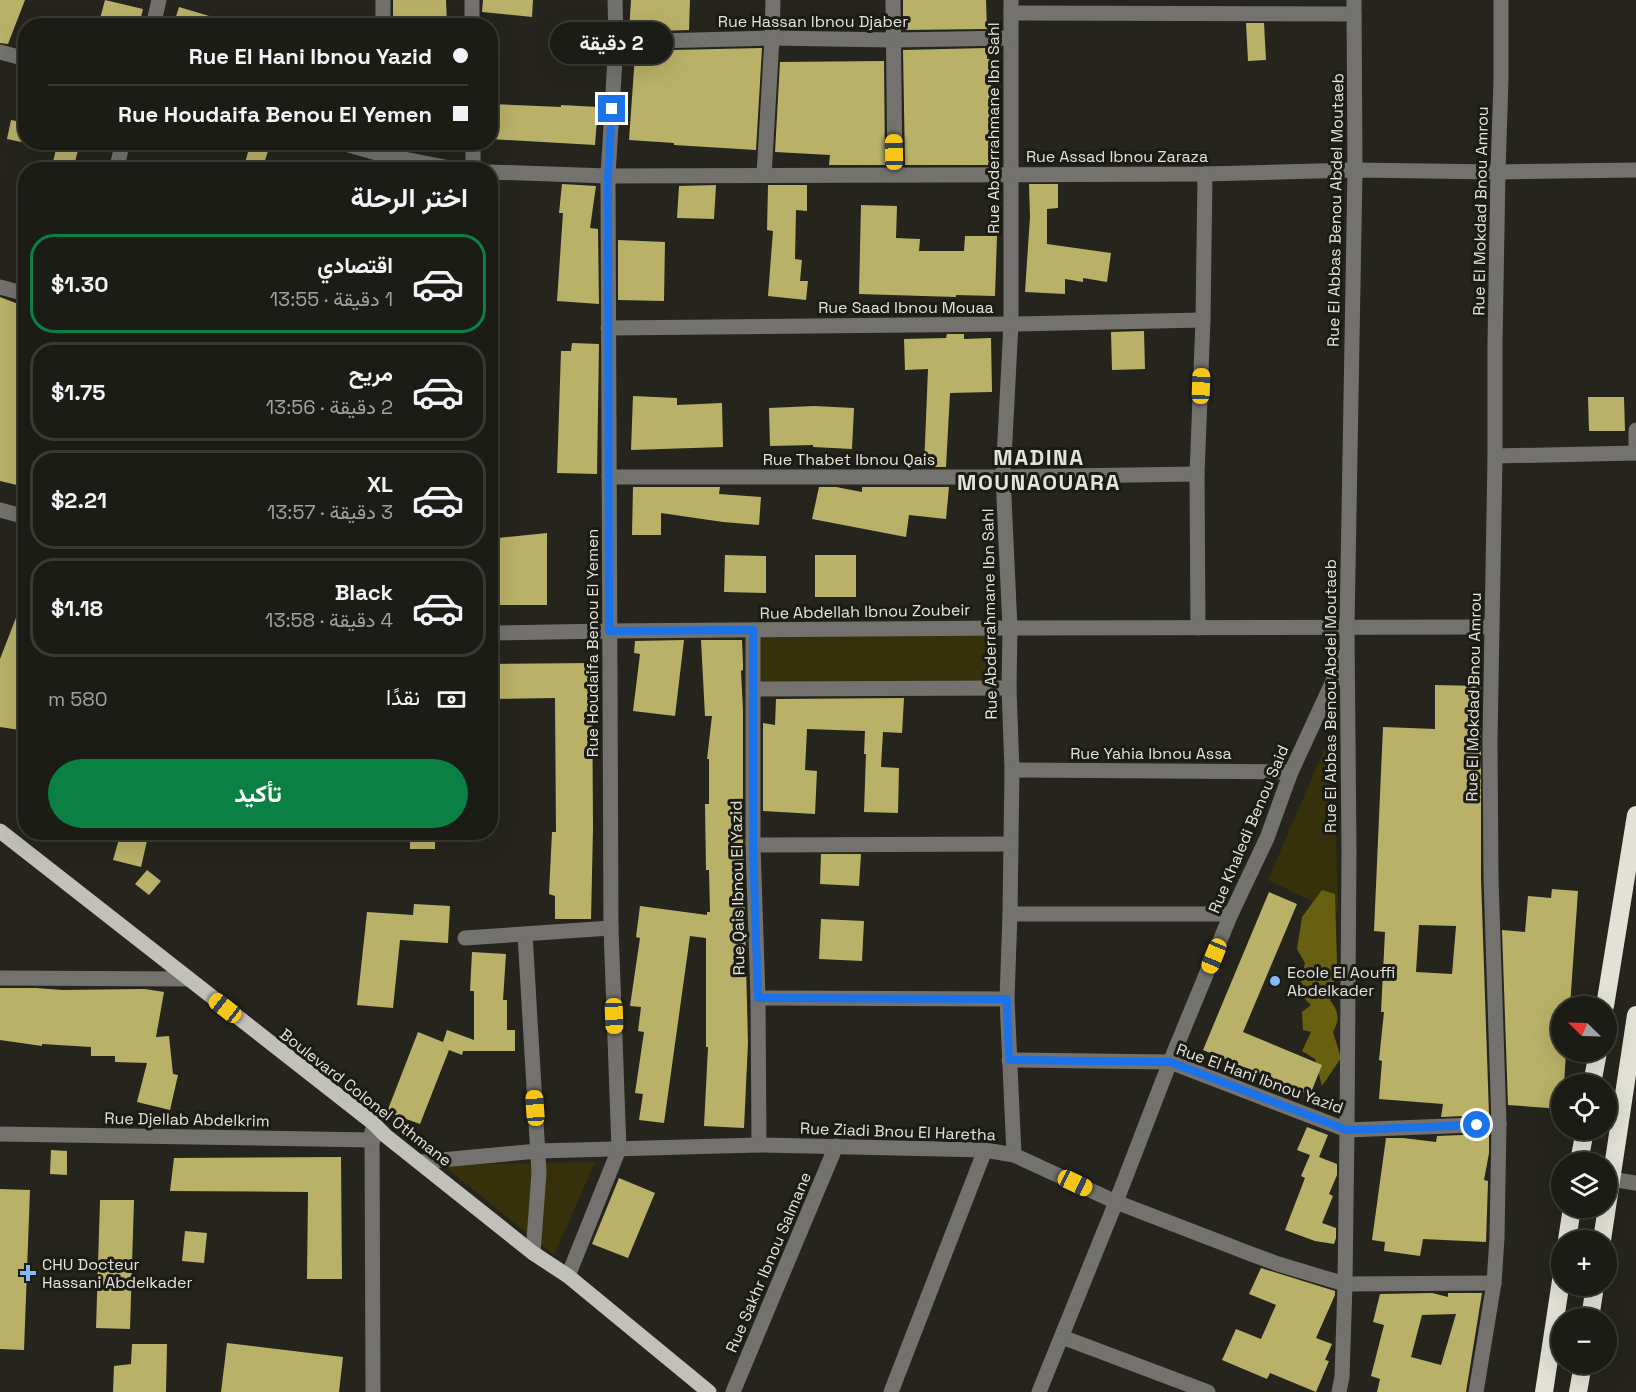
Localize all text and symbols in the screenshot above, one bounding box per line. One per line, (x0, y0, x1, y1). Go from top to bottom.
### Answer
street label: Rue Hassan Ibnou Djaber (718, 11, 908, 32)
callout: 2 دقيقة (550, 22, 674, 64)
street label: Rue Abderrahmane Ibn Sahl (983, 22, 1004, 234)
text: 2 دقيقة (579, 30, 644, 56)
text: Rue El Hani Ibnou Yazid (189, 42, 432, 70)
street label: Rue El Abbas Benou Abdel Moutaeb (1323, 73, 1348, 347)
route end (598, 95, 625, 122)
text: Rue Houdaifa Benou El Yemen (118, 100, 432, 128)
street label: Rue El Mokdad Bnou Amrou (1468, 106, 1493, 316)
car (885, 134, 903, 170)
street label: Rue Assad Ibnou Zaraza (1026, 146, 1208, 167)
text: اختر الرحلة (350, 180, 468, 215)
text: اقتصادي (317, 251, 393, 279)
icon: car (411, 257, 465, 311)
text: $1.30 (51, 270, 108, 298)
text: 1 دقيقة · 13:55 (270, 286, 393, 312)
street label: Rue Saad Ibnou Mouaa (818, 297, 994, 318)
text: مريح (349, 359, 393, 387)
icon: car (411, 365, 465, 419)
car (1191, 368, 1211, 404)
text: $1.75 (51, 378, 105, 406)
text: 2 دقيقة · 13:56 (266, 394, 393, 420)
district label: MADINA MOUNAOUARA (957, 443, 1121, 496)
street label: Rue Thabet Ibnou Qais (763, 449, 935, 470)
text: XL (367, 470, 393, 498)
icon: car (411, 473, 465, 527)
text: $2.21 (51, 486, 107, 514)
text: 3 دقيقة · 13:57 (267, 499, 393, 525)
street label: Rue Abderrahmane Ibn Sahl (977, 508, 1002, 720)
street label: Rue Houdaifa Benou El Yemen (582, 529, 603, 757)
street label: Rue El Abbas Benou Abdel Moutaeb (1320, 559, 1341, 833)
text: Black (335, 578, 393, 606)
icon: car (411, 581, 465, 635)
street label: Rue El Mokdad Bnou Amrou (1461, 592, 1486, 802)
text: $1.18 (51, 594, 103, 622)
street label: Rue Abdellah Ibnou Zoubeir (760, 599, 970, 624)
text: 4 دقيقة · 13:58 (265, 607, 393, 633)
text: نقدًا (386, 683, 420, 711)
icon: cash (435, 683, 468, 716)
text: 580 m (48, 686, 108, 712)
street label: Rue Khaledi Benou Said (1203, 742, 1293, 917)
street label: Rue Yahia Ibnou Assa (1070, 743, 1232, 764)
button: تأكيد (48, 759, 468, 828)
street label: Rue Qais Ibnou El Yazid (725, 800, 750, 976)
car (1199, 936, 1229, 976)
place label: Ecole El Aouffi Abdelkader (1287, 962, 1395, 1001)
marker: Ecole El Aouffi Abdelkader (1268, 974, 1282, 988)
car (205, 990, 245, 1026)
north arrow (1551, 996, 1617, 1062)
map controls (1551, 996, 1617, 1374)
car (604, 998, 624, 1034)
street label: Boulevard Colonel Othmane (276, 1024, 456, 1171)
street label: Rue El Hani Ibnou Yazid (1174, 1039, 1346, 1118)
button: locate (1551, 1074, 1617, 1140)
car (525, 1089, 545, 1127)
street label: Rue Djellab Abdelkrim (104, 1108, 270, 1131)
route start (1463, 1111, 1490, 1138)
street label: Rue Ziadi Bnou El Haretha (800, 1118, 996, 1145)
button: layers (1551, 1152, 1617, 1218)
car (1055, 1167, 1095, 1199)
street label: Rue Sakhr Ibnou Salmane (721, 1169, 816, 1356)
button: + (1551, 1230, 1617, 1296)
place label: CHU Docteur Hassani Abdelkader (42, 1254, 193, 1293)
marker: CHU Docteur Hassani Abdelkader (19, 1264, 37, 1282)
button: − (1551, 1308, 1617, 1374)

